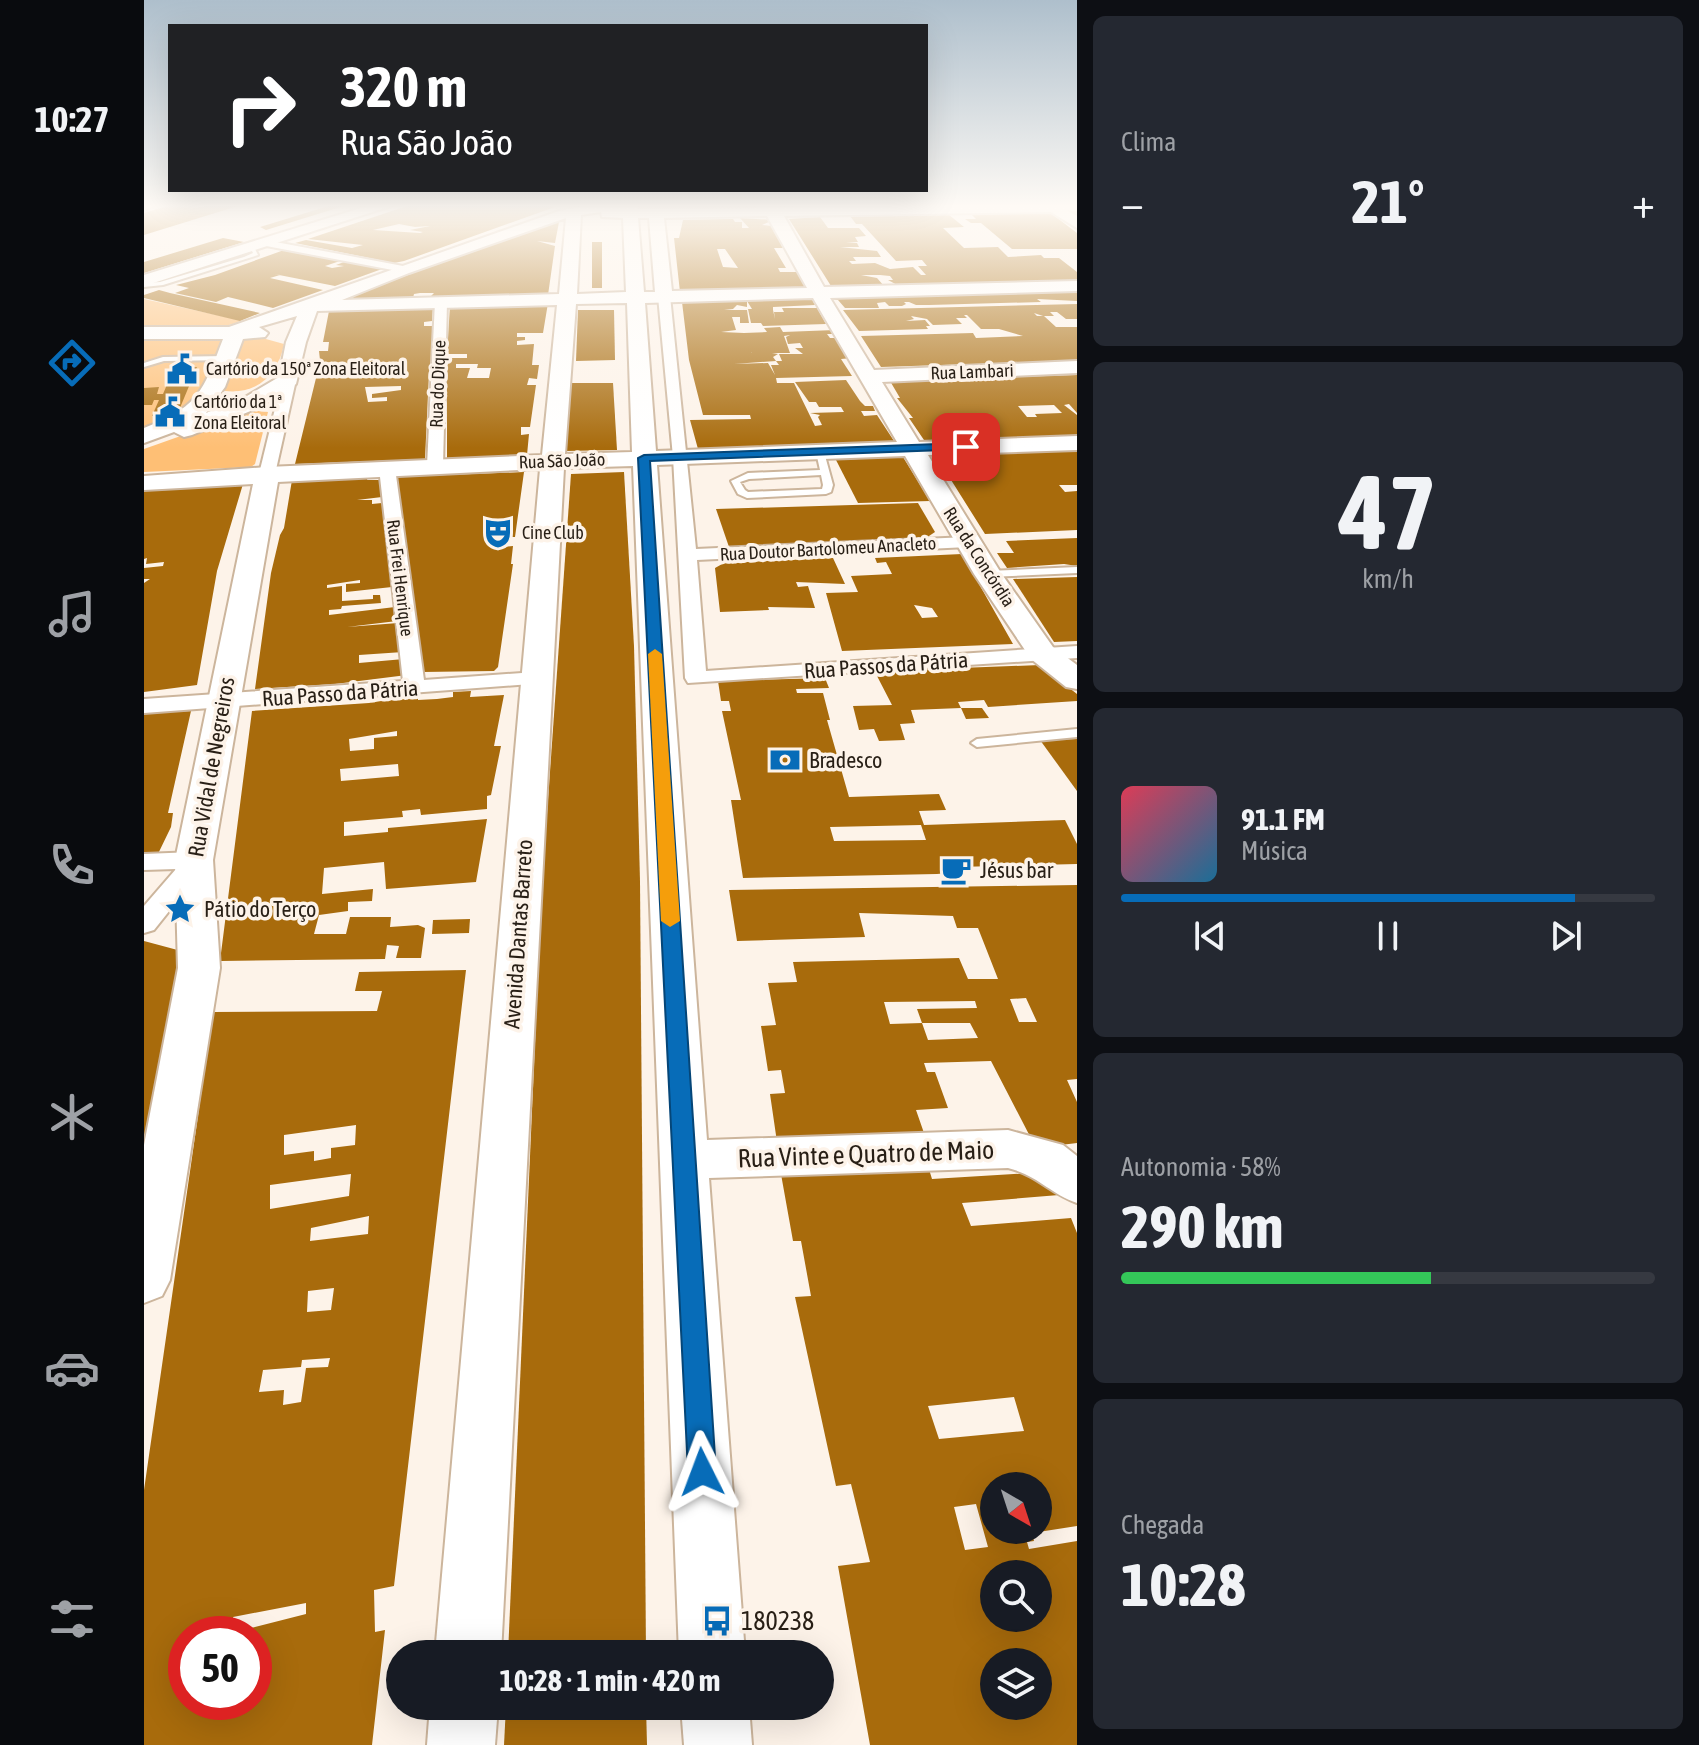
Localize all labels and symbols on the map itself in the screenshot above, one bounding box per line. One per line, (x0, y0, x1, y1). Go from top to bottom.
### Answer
street label: Rua do Dique (425, 340, 450, 428)
public building icon: Cartório da 150ª Zona Eleitoral (165, 352, 199, 386)
place label: Cartório da 150ª Zona Eleitoral (206, 358, 406, 379)
street label: Rua Lambari (930, 360, 1014, 383)
place label: Cartório da 1ª Zona Eleitoral (194, 391, 286, 433)
public building icon: Cartório da 1ª Zona Eleitoral (153, 395, 187, 429)
pin (932, 413, 1000, 481)
street label: Rua São João (518, 448, 606, 473)
street label: Rua da Concórdia (939, 503, 1019, 611)
theatre icon: Cine Club (481, 516, 515, 550)
street label: Rua Frei Henrique (383, 518, 418, 638)
place label: Cine Club (522, 522, 584, 543)
street label: Rua Doutor Bartolomeu Anacleto (719, 532, 937, 565)
street label: Rua Passos da Pátria (803, 646, 969, 684)
street label: Rua Vidal de Negreiros (182, 675, 240, 859)
street label: Rua Passo da Pátria (261, 675, 419, 711)
bank icon: Bradesco (768, 743, 802, 777)
place label: Bradesco (809, 747, 882, 773)
street label: Avenida Dantas Barreto (498, 838, 538, 1030)
cafe icon: Jésus bar (939, 853, 973, 887)
place label: Jésus bar (980, 857, 1054, 883)
place icon: Pátio do Terço (163, 892, 197, 926)
place label: Pátio do Terço (204, 896, 316, 922)
street label: Rua Vinte e Quatro de Maio (737, 1135, 995, 1173)
position arrow (660, 1430, 744, 1514)
north arrow (980, 1472, 1052, 1544)
bus stop icon: 180238 (700, 1604, 734, 1638)
place label: 180238 (741, 1606, 814, 1636)
speed limit sign: 50 (168, 1616, 272, 1720)

